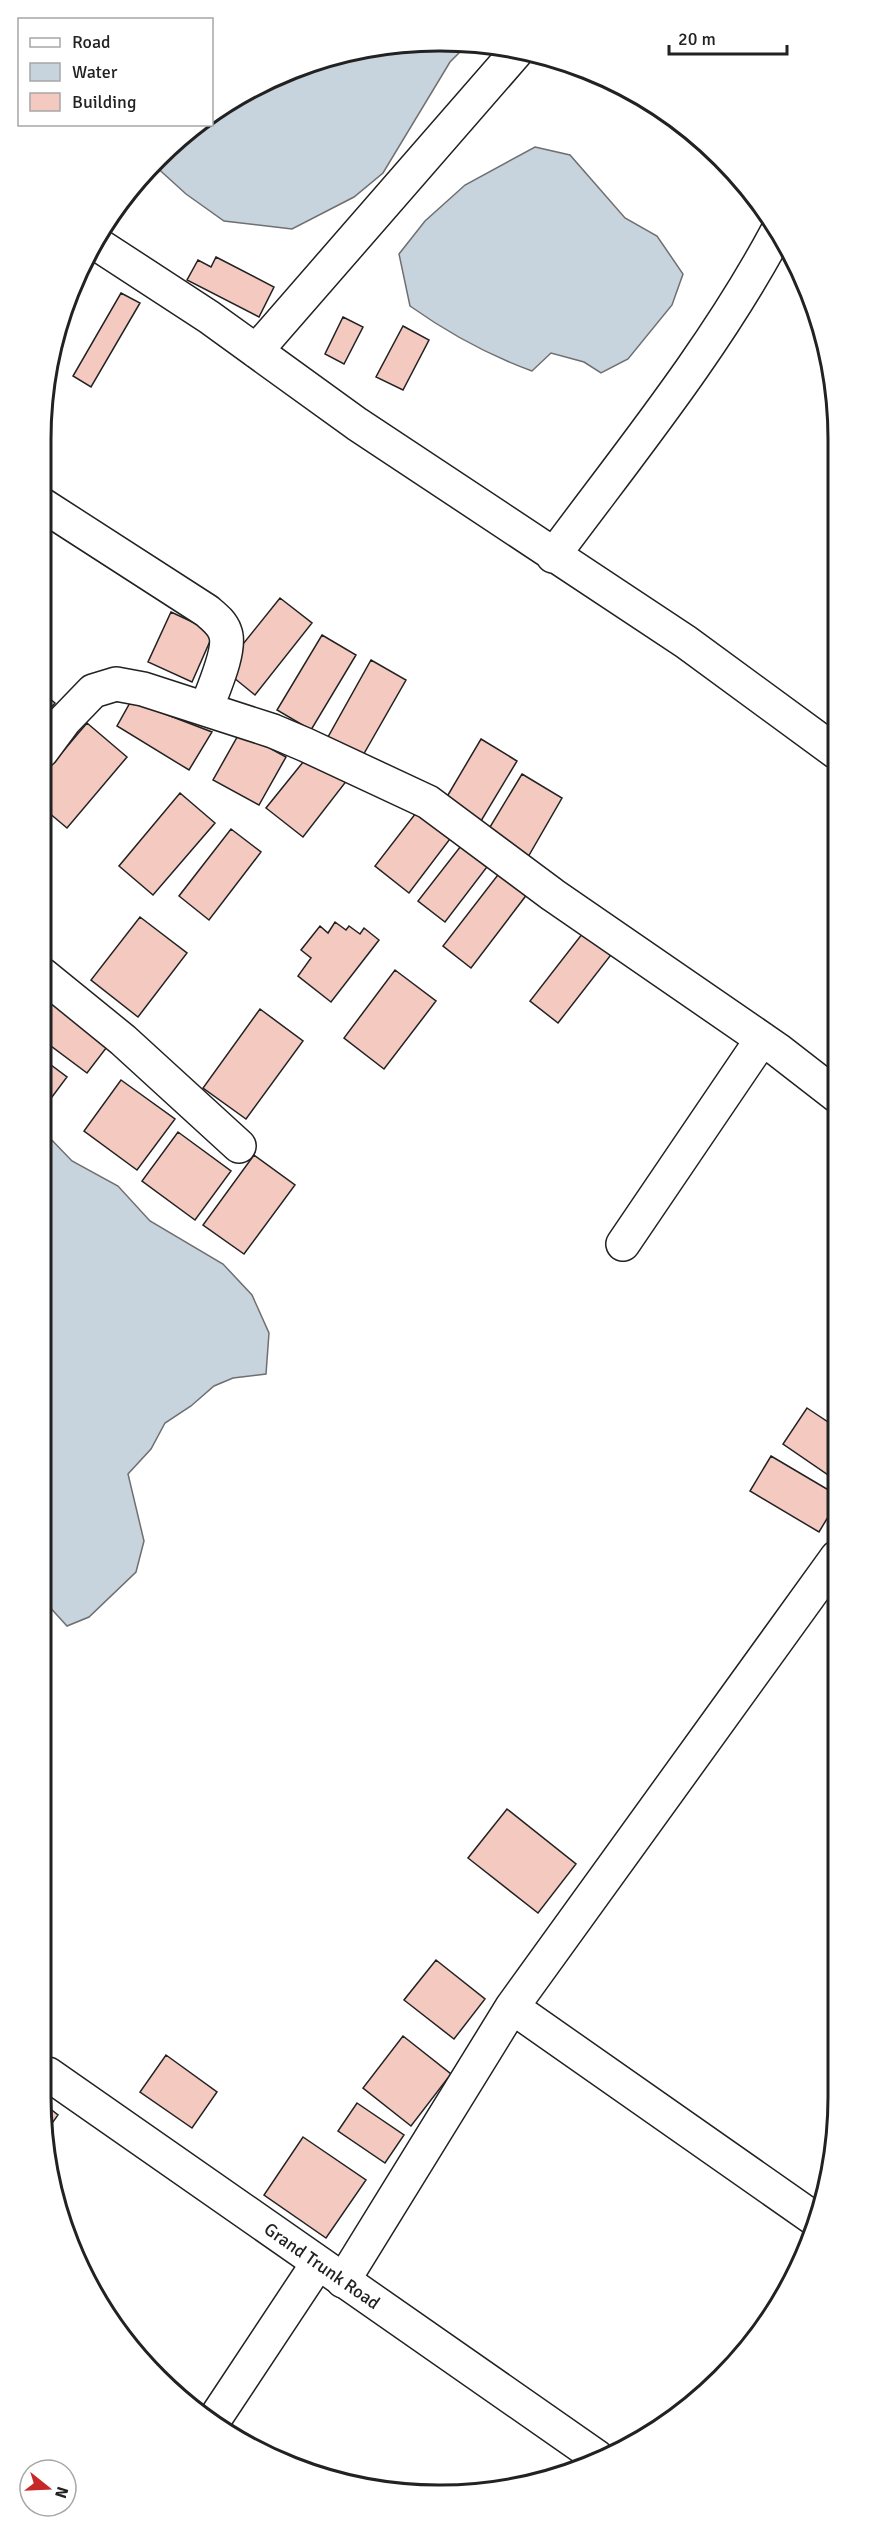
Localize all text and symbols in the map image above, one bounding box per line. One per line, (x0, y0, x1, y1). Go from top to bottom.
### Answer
legend (18, 18, 213, 126)
scale bar (669, 18, 788, 56)
text: 20 m (678, 28, 716, 50)
text: Road (72, 31, 111, 53)
text: Water (72, 61, 118, 83)
text: Building (72, 91, 136, 113)
street label: Grand Trunk Road (260, 2218, 384, 2314)
north arrow (18, 2458, 78, 2518)
text: N (50, 2484, 73, 2501)

